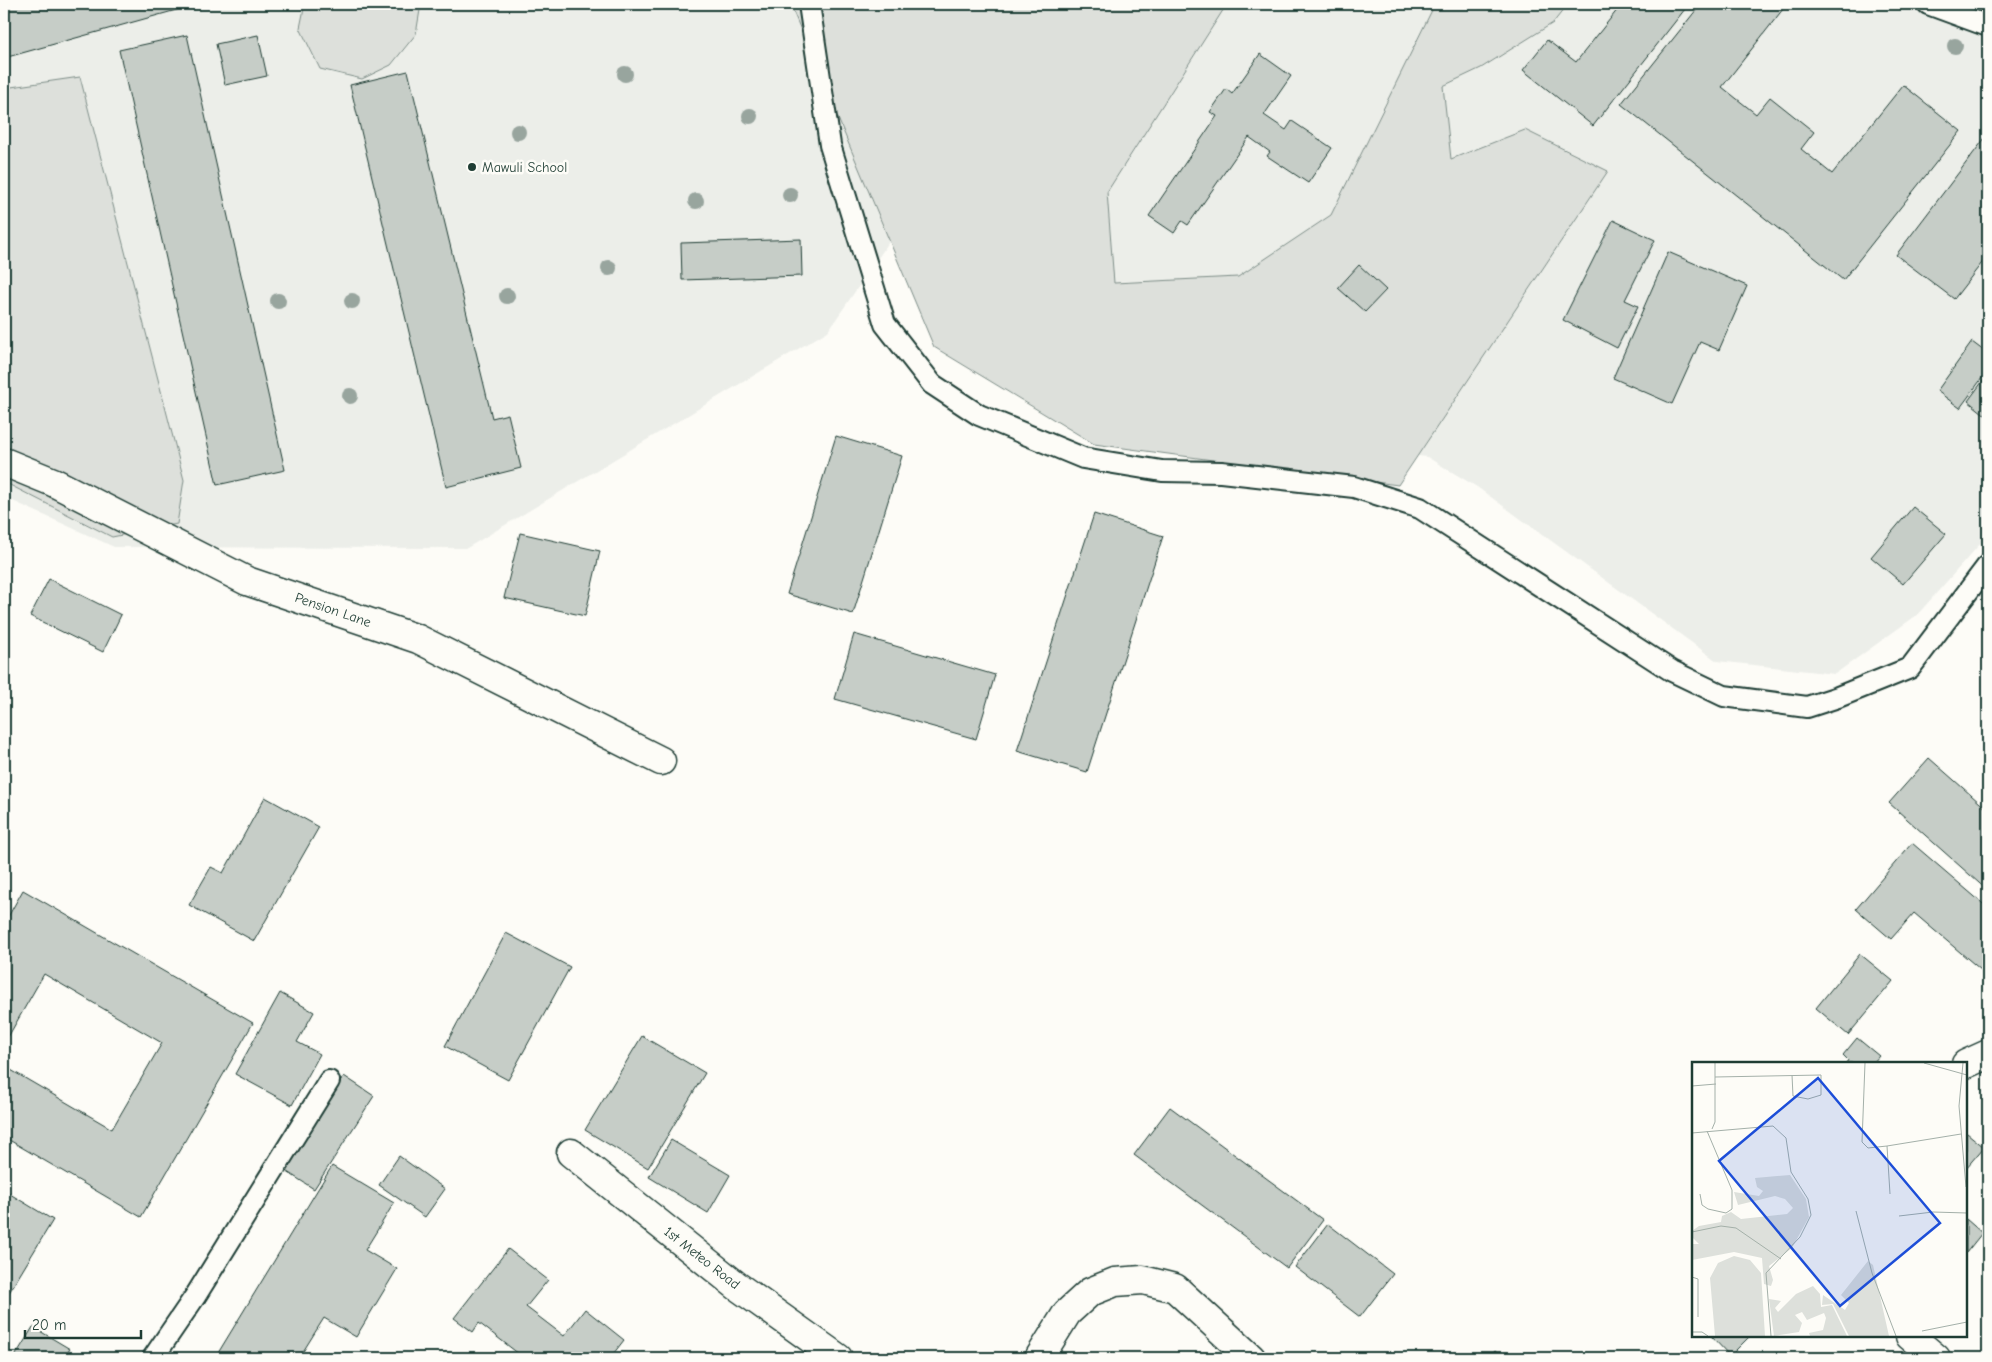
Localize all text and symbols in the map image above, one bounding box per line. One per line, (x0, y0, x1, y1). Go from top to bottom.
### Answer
place label: Mawuli School (482, 159, 567, 176)
marker: Mawuli School (466, 161, 478, 173)
street label: Pension Lane (293, 589, 373, 631)
inset map (1692, 1062, 1967, 1337)
street label: 1st Meteo Road (661, 1223, 743, 1293)
scale bar (25, 1307, 141, 1339)
text: 20 m (32, 1316, 66, 1334)

